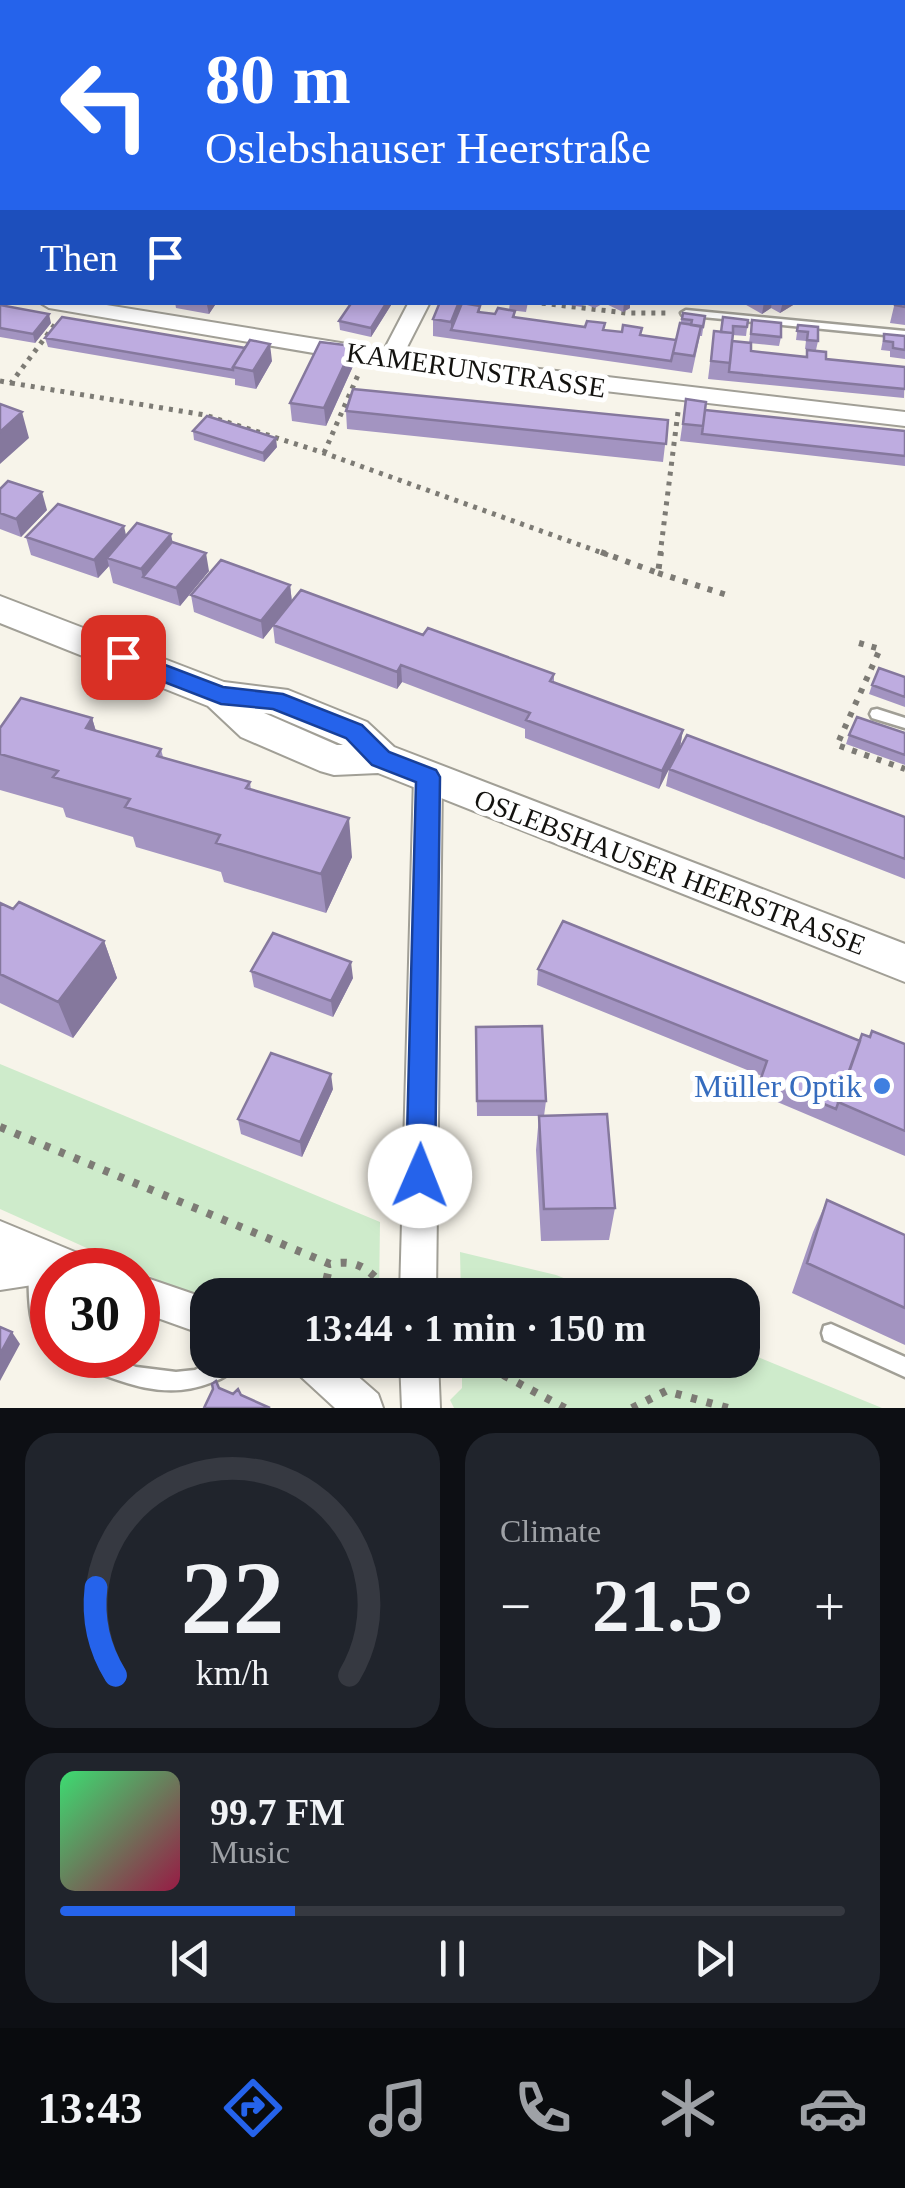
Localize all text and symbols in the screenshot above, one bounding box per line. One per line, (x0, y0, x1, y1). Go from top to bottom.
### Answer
icon: left (40, 40, 170, 170)
text: 80 m (205, 41, 351, 118)
text: Oslebshauser Heerstraße (205, 123, 651, 173)
icon: arrive (138, 230, 193, 285)
text: Then (40, 237, 118, 279)
street label: KAMERUNSTRASSE (344, 336, 608, 404)
pin (81, 615, 166, 700)
icon: arrive (96, 630, 151, 685)
street label: OSLEBSHAUSER HEERSTRASSE (470, 783, 870, 961)
place label: Müller Optik (694, 1068, 862, 1104)
marker: Müller Optik (871, 1075, 893, 1097)
position arrow (368, 1124, 472, 1228)
speed limit sign: 30 (30, 1248, 160, 1378)
text: 13:44 · 1 min · 150 m (304, 1307, 646, 1349)
text: Climate (500, 1513, 601, 1549)
text: 22 (181, 1540, 285, 1655)
text: 21.5° (592, 1564, 753, 1647)
text: − (500, 1576, 531, 1637)
text: + (814, 1576, 845, 1637)
text: km/h (196, 1653, 269, 1693)
text: 99.7 FM (210, 1791, 345, 1833)
text: Music (210, 1834, 290, 1870)
icon: previous (163, 1931, 218, 1986)
icon: pause (425, 1931, 480, 1986)
icon: next (687, 1931, 742, 1986)
icon: directions (218, 2073, 288, 2143)
icon: music (363, 2073, 433, 2143)
icon: phone (508, 2073, 578, 2143)
icon: climate (653, 2073, 723, 2143)
icon: car (798, 2073, 868, 2143)
text: 13:43 (38, 2083, 143, 2133)

